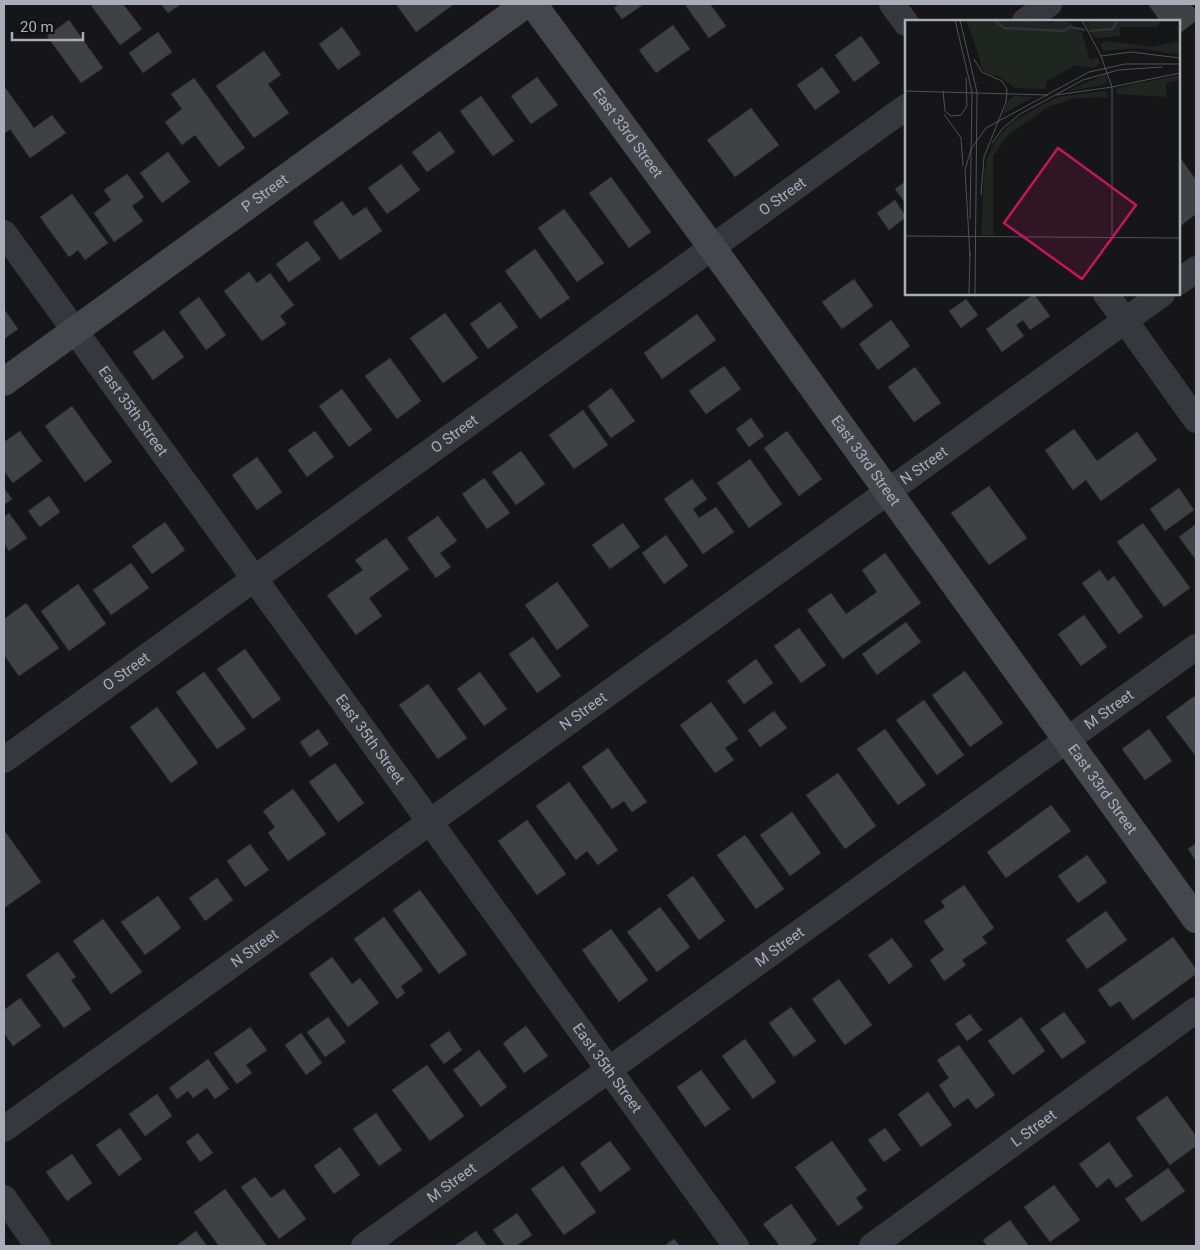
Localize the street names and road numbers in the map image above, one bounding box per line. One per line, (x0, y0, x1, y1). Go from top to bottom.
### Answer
street label: East 33rd Street (589, 85, 667, 181)
street label: P Street (238, 170, 292, 216)
street label: O Street (755, 173, 810, 219)
street label: East 35th Street (95, 363, 172, 460)
street label: O Street (427, 411, 481, 457)
street label: East 33rd Street (827, 412, 904, 509)
street label: N Street (897, 443, 951, 489)
street label: O Street (99, 648, 153, 694)
street label: M Street (1081, 686, 1137, 733)
street label: N Street (556, 688, 610, 735)
street label: East 35th Street (332, 691, 409, 788)
street label: East 33rd Street (1064, 741, 1141, 838)
street label: M Street (751, 923, 808, 971)
street label: N Street (227, 925, 282, 971)
street label: East 35th Street (569, 1020, 646, 1116)
street label: L Street (1008, 1106, 1060, 1151)
street label: M Street (423, 1159, 480, 1207)

